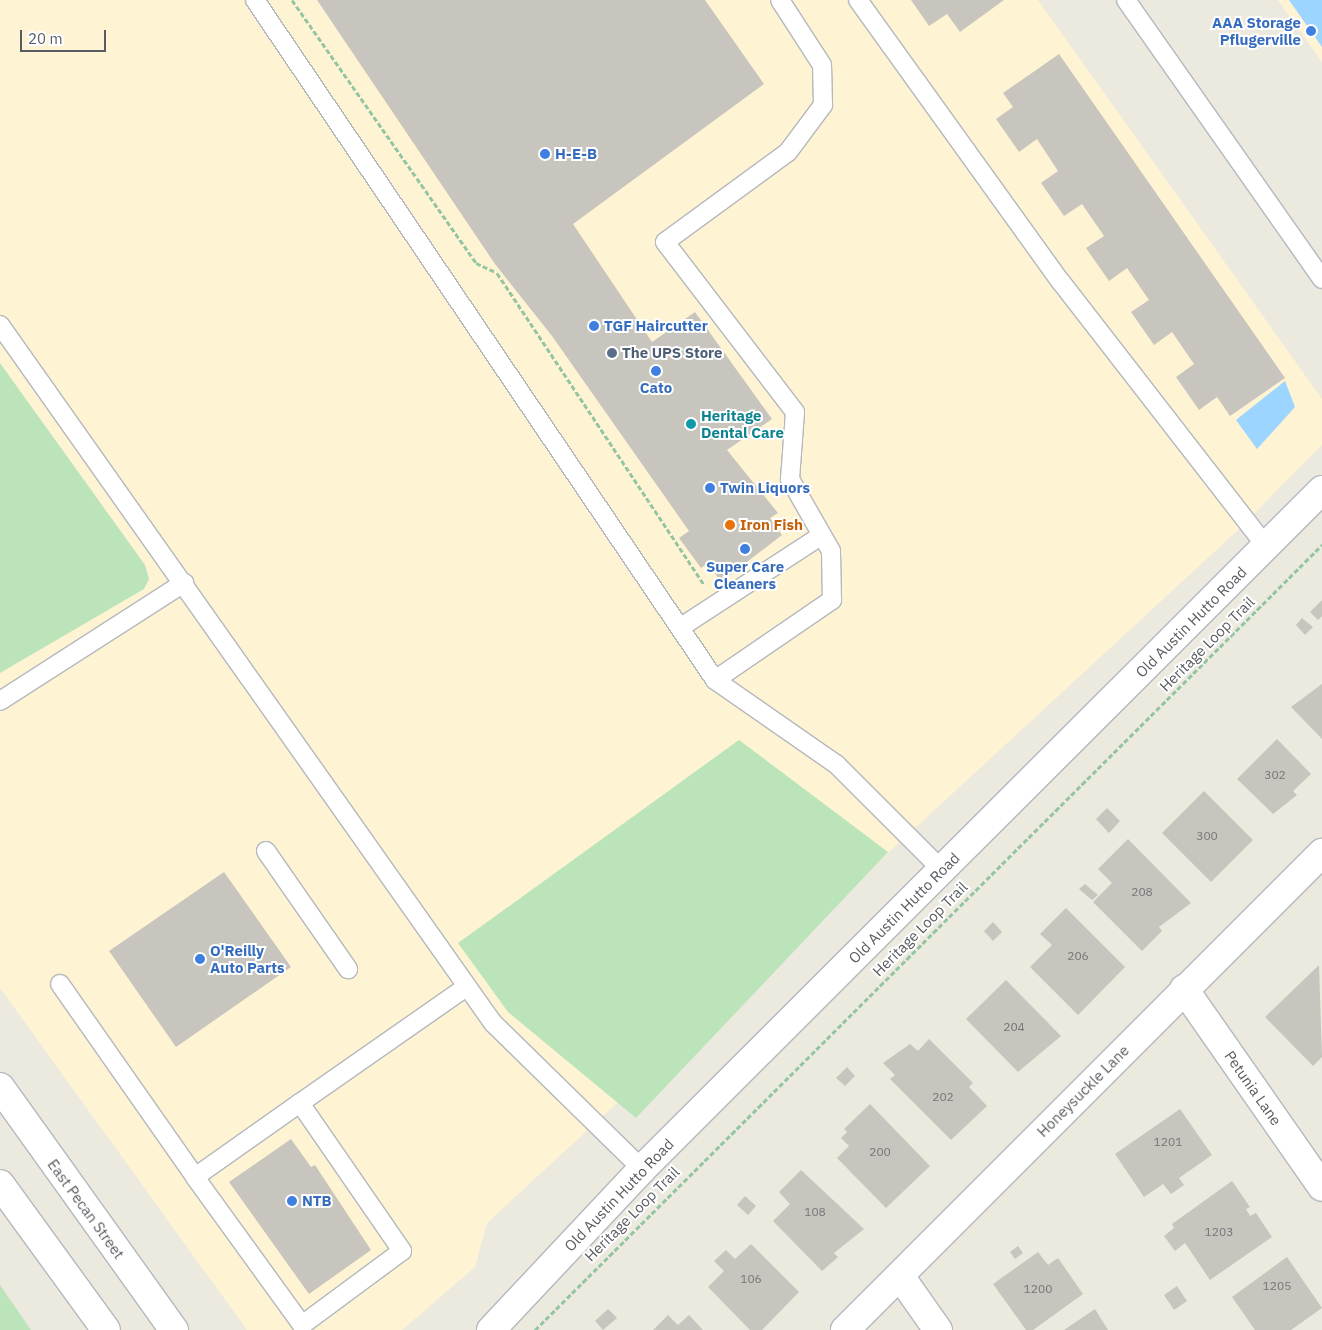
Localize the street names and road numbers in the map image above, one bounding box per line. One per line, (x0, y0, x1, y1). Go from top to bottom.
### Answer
street label: Old Austin Hutto Road (1132, 563, 1250, 681)
street label: Heritage Loop Trail (1156, 593, 1258, 695)
street label: Old Austin Hutto Road (845, 849, 963, 967)
street label: Heritage Loop Trail (869, 878, 971, 980)
street label: Honeysuckle Lane (1033, 1041, 1133, 1141)
street label: Petunia Lane (1221, 1047, 1285, 1129)
street label: Old Austin Hutto Road (561, 1135, 677, 1255)
street label: East Pecan Street (44, 1156, 128, 1262)
street label: Heritage Loop Trail (581, 1163, 683, 1265)

